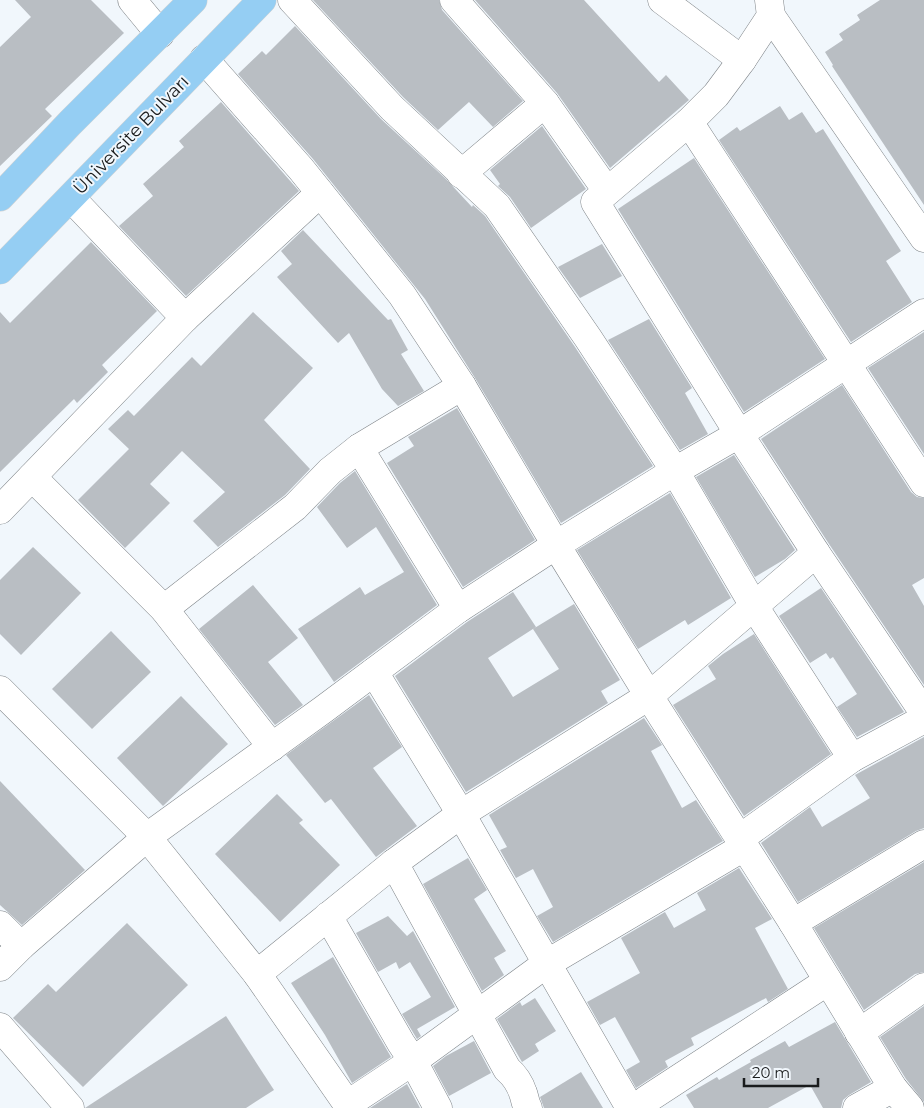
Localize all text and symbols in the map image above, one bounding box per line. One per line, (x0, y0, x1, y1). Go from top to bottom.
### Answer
street label: Üniversite Bulvarı (68, 71, 194, 199)
scale bar (744, 1056, 818, 1088)
text: 20 m (752, 1063, 790, 1082)

